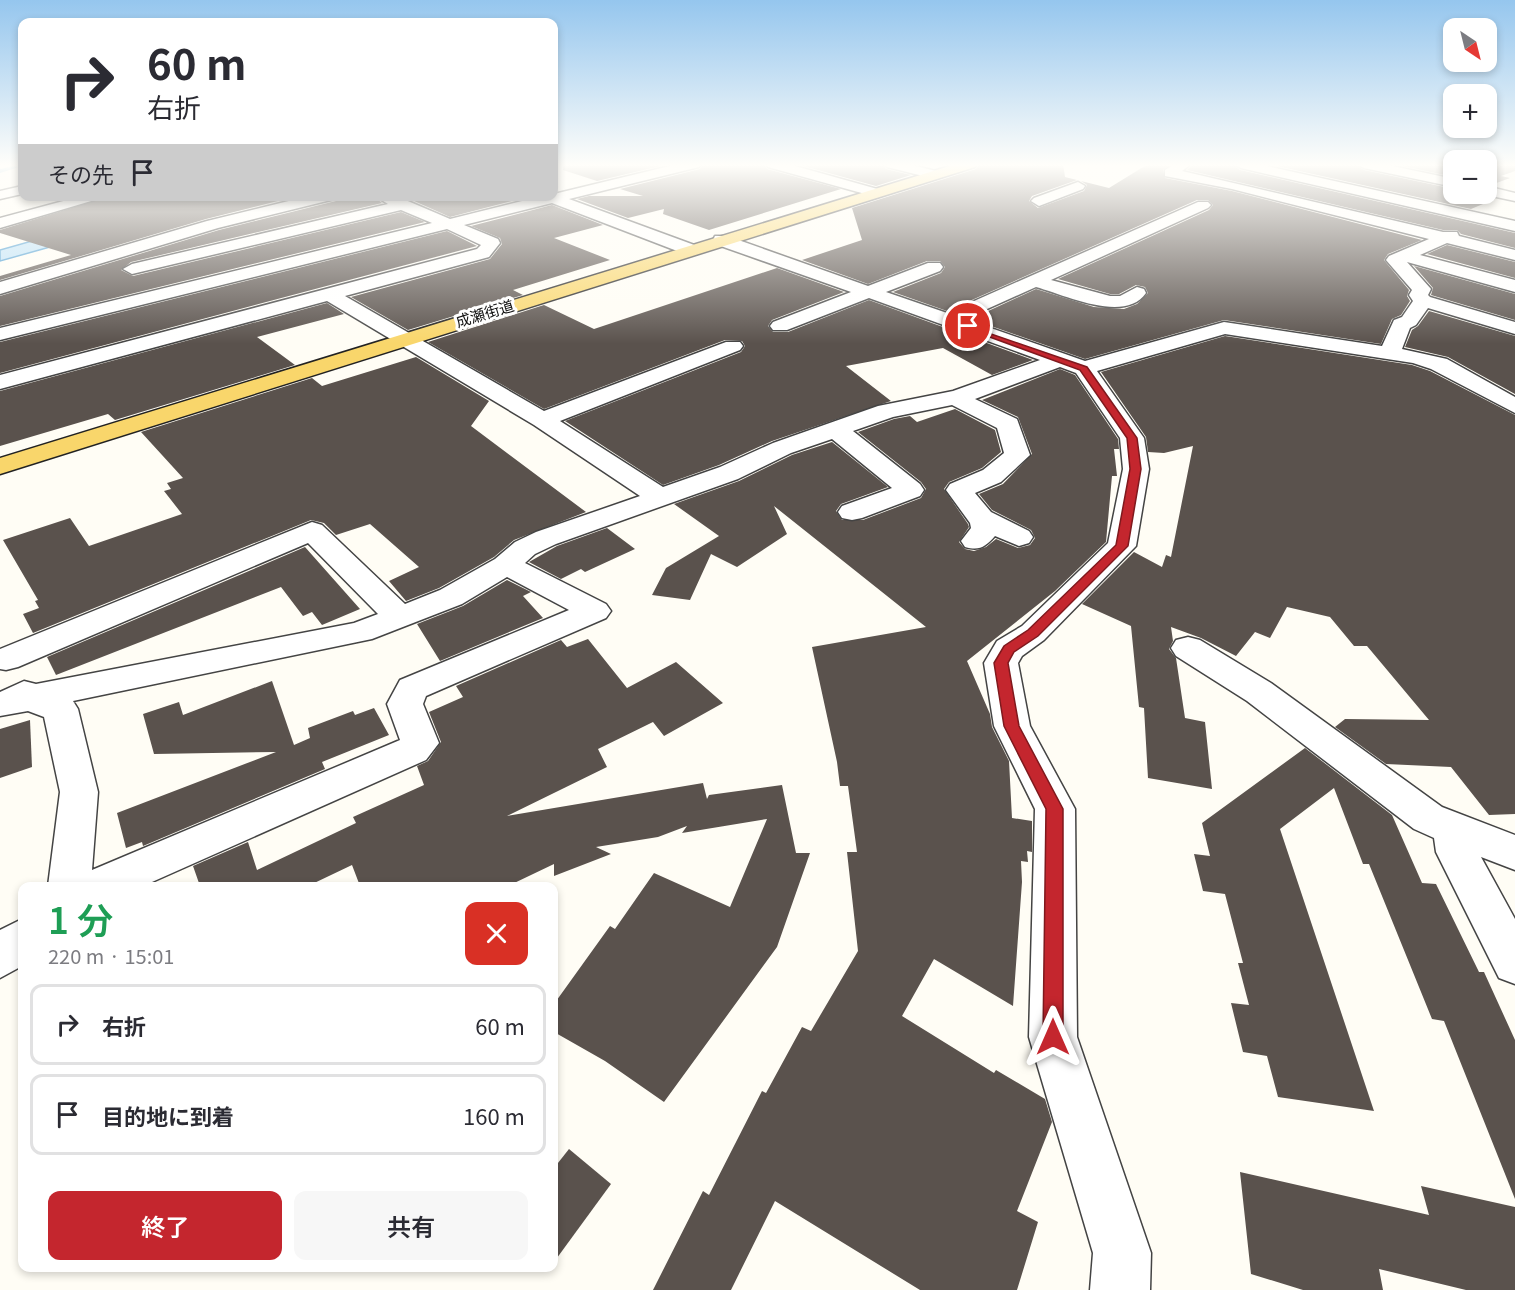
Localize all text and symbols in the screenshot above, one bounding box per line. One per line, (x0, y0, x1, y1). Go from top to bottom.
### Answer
north arrow (1443, 18, 1497, 72)
map controls (1443, 18, 1497, 204)
text: 60 m (147, 31, 247, 92)
icon: right (48, 42, 126, 120)
button: + (1443, 84, 1497, 138)
text: 右折 (147, 87, 201, 126)
button: − (1443, 150, 1497, 204)
icon: arrive (126, 156, 159, 189)
text: その先 (48, 157, 114, 189)
street label: 成瀬街道 (453, 294, 516, 331)
pin (942, 300, 993, 351)
icon: arrive (951, 309, 984, 342)
text: 1 分 (48, 892, 113, 944)
button: close (465, 902, 528, 965)
text: 220 m · 15:01 (48, 941, 174, 970)
position arrow (1021, 1005, 1085, 1069)
icon: right (51, 1008, 84, 1041)
text: 右折 (102, 1009, 146, 1041)
text: 60 m (475, 1009, 525, 1041)
icon: arrive (51, 1098, 84, 1131)
text: 目的地に到着 (102, 1099, 234, 1131)
text: 160 m (463, 1099, 525, 1131)
button: 終了 (48, 1191, 282, 1260)
button: 共有 (294, 1191, 528, 1260)

